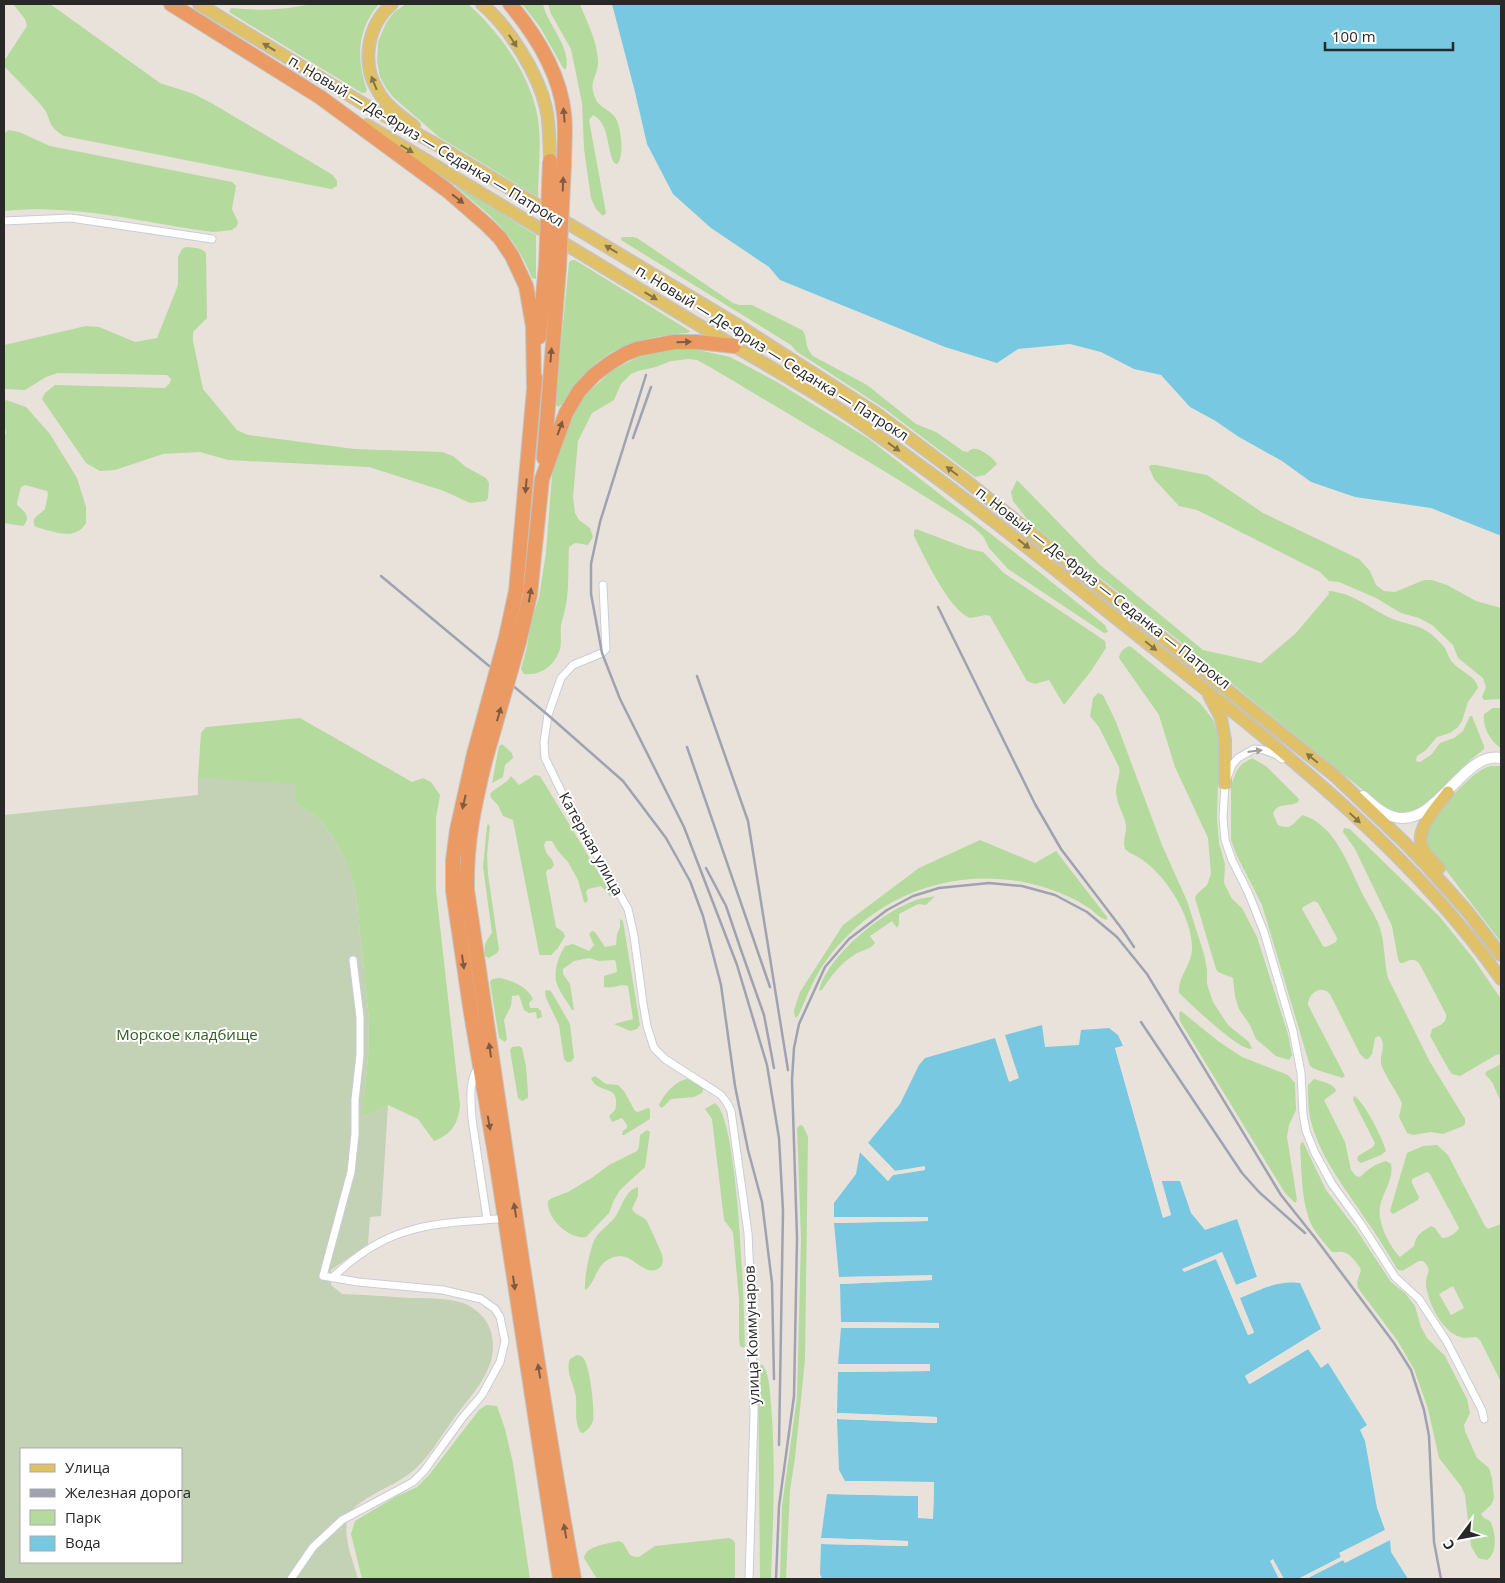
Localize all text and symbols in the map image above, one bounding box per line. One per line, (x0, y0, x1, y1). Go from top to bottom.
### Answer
scale bar (1325, 20, 1452, 52)
text: 100 m (1332, 26, 1376, 46)
one-way arrow (508, 34, 518, 48)
one-way arrow (263, 42, 276, 51)
street label: п. Новый — Де-Фриз — Седанка — Патрокл (285, 50, 568, 231)
one-way arrow (370, 76, 378, 90)
one-way arrow (559, 107, 567, 123)
one-way arrow (401, 144, 414, 153)
one-way arrow (559, 176, 567, 192)
one-way arrow (451, 194, 464, 205)
one-way arrow (604, 245, 617, 254)
street label: п. Новый — Де-Фриз — Седанка — Патрокл (632, 259, 913, 445)
one-way arrow (645, 292, 658, 301)
one-way arrow (677, 338, 693, 346)
one-way arrow (548, 347, 556, 363)
one-way arrow (556, 420, 564, 435)
one-way arrow (887, 442, 901, 452)
one-way arrow (946, 465, 959, 476)
one-way arrow (522, 478, 530, 494)
street label: п. Новый — Де-Фриз — Седанка — Патрокл (972, 481, 1235, 693)
one-way arrow (1017, 539, 1030, 550)
one-way arrow (526, 587, 534, 603)
one-way arrow (1144, 641, 1157, 651)
one-way arrow (495, 706, 503, 721)
one-way arrow (1248, 747, 1264, 755)
one-way arrow (1306, 752, 1319, 763)
street label: Катерная улица (555, 788, 629, 899)
one-way arrow (460, 794, 468, 809)
one-way arrow (1349, 812, 1361, 824)
one-way arrow (460, 955, 468, 971)
park label: Морское кладбище (116, 1024, 258, 1044)
one-way arrow (486, 1041, 494, 1057)
one-way arrow (486, 1115, 494, 1131)
one-way arrow (510, 1202, 518, 1218)
street label: улица Коммунаров (739, 1265, 763, 1405)
one-way arrow (511, 1276, 519, 1292)
one-way arrow (535, 1362, 543, 1378)
legend (20, 1448, 182, 1563)
text: Улица (65, 1457, 110, 1477)
text: Железная дорога (65, 1482, 191, 1502)
text: Парк (65, 1507, 101, 1527)
north arrow (1435, 1513, 1485, 1563)
one-way arrow (561, 1523, 569, 1539)
text: Вода (65, 1532, 101, 1552)
text: С (1438, 1536, 1459, 1554)

